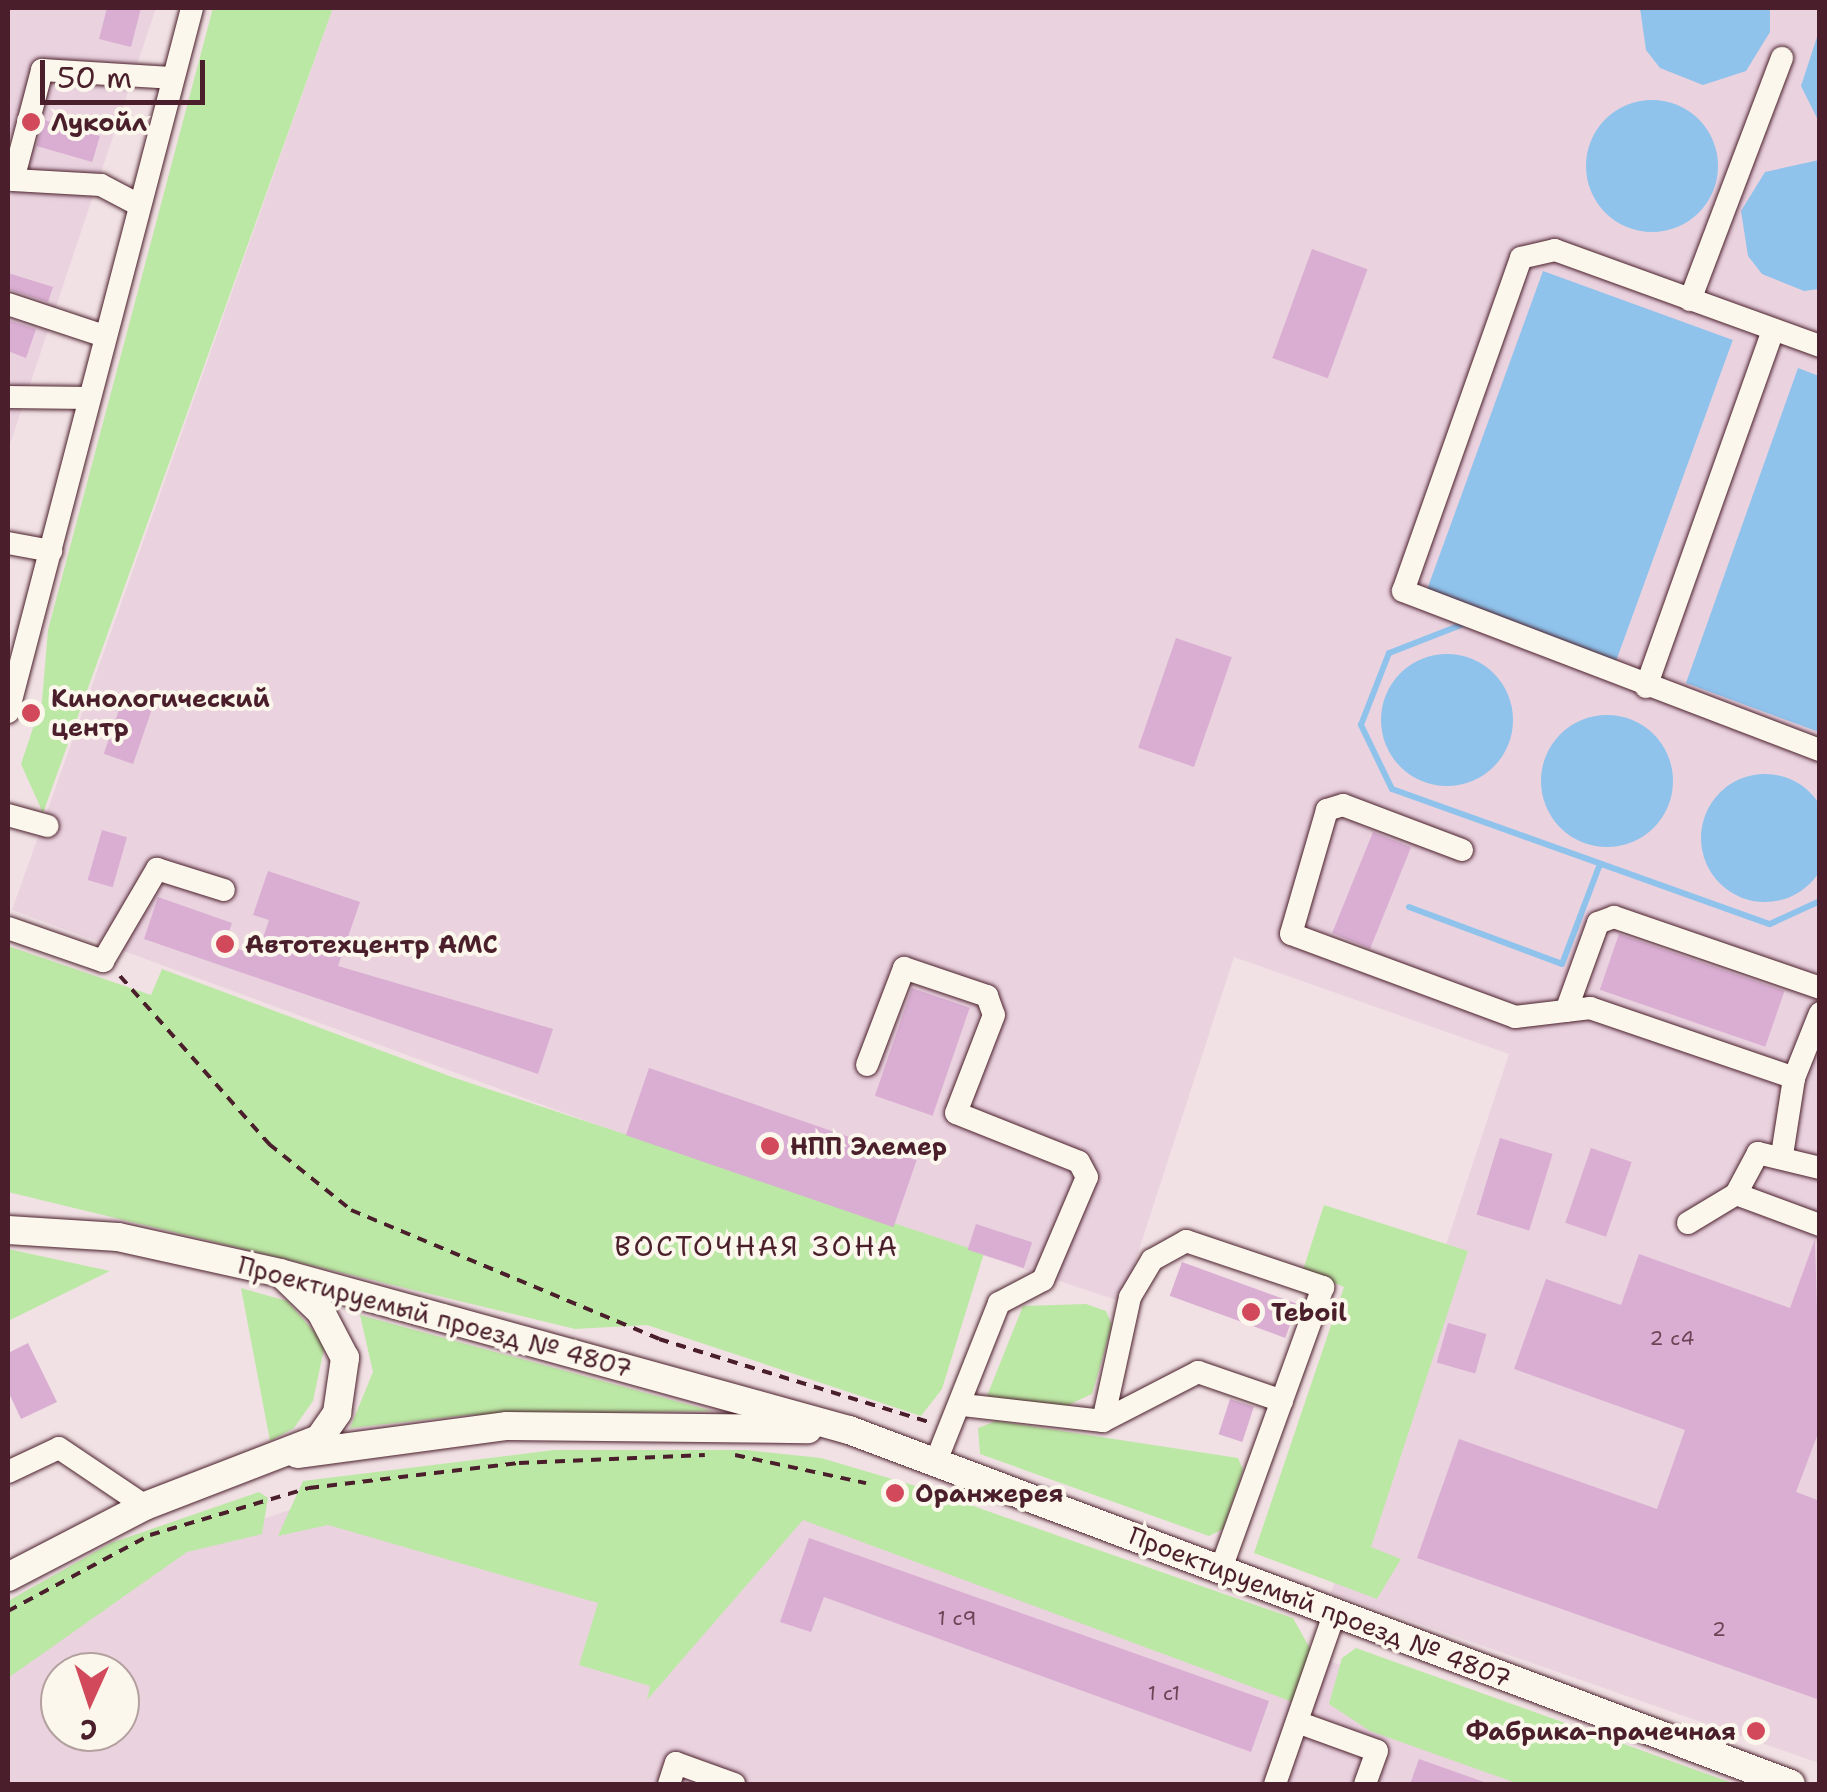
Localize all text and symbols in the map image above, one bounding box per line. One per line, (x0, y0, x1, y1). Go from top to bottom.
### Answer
scale bar (45, 40, 210, 102)
text: 50 m (57, 57, 132, 98)
place label: Лукойл (51, 107, 147, 137)
marker: Лукойл (20, 111, 42, 133)
place label: Кинологический центр (51, 684, 270, 743)
marker: Кинологический центр (20, 702, 42, 724)
place label: Автотехцентр АМС (245, 929, 498, 959)
marker: Автотехцентр АМС (214, 933, 236, 955)
place label: НПП Элемер (790, 1131, 947, 1161)
marker: НПП Элемер (759, 1135, 781, 1157)
district label: ВОСТОЧНАЯ ЗОНА (614, 1229, 900, 1263)
street label: Проектируемый проезд № 4807 (235, 1250, 635, 1384)
place label: Teboil (1271, 1297, 1347, 1327)
marker: Teboil (1240, 1301, 1262, 1323)
house number: 2 с4 (1650, 1326, 1694, 1350)
place label: Оранжерея (915, 1478, 1063, 1508)
marker: Оранжерея (884, 1482, 906, 1504)
street label: Проектируемый проезд № 4807 (1125, 1520, 1515, 1694)
house number: 1 с9 (937, 1606, 977, 1630)
house number: 2 (1712, 1617, 1726, 1641)
north arrow (40, 1652, 140, 1752)
house number: 1 с1 (1148, 1681, 1180, 1705)
text: С (79, 1711, 98, 1749)
place label: Фабрика-прачечная (1466, 1716, 1736, 1746)
marker: Фабрика-прачечная (1745, 1720, 1767, 1742)

